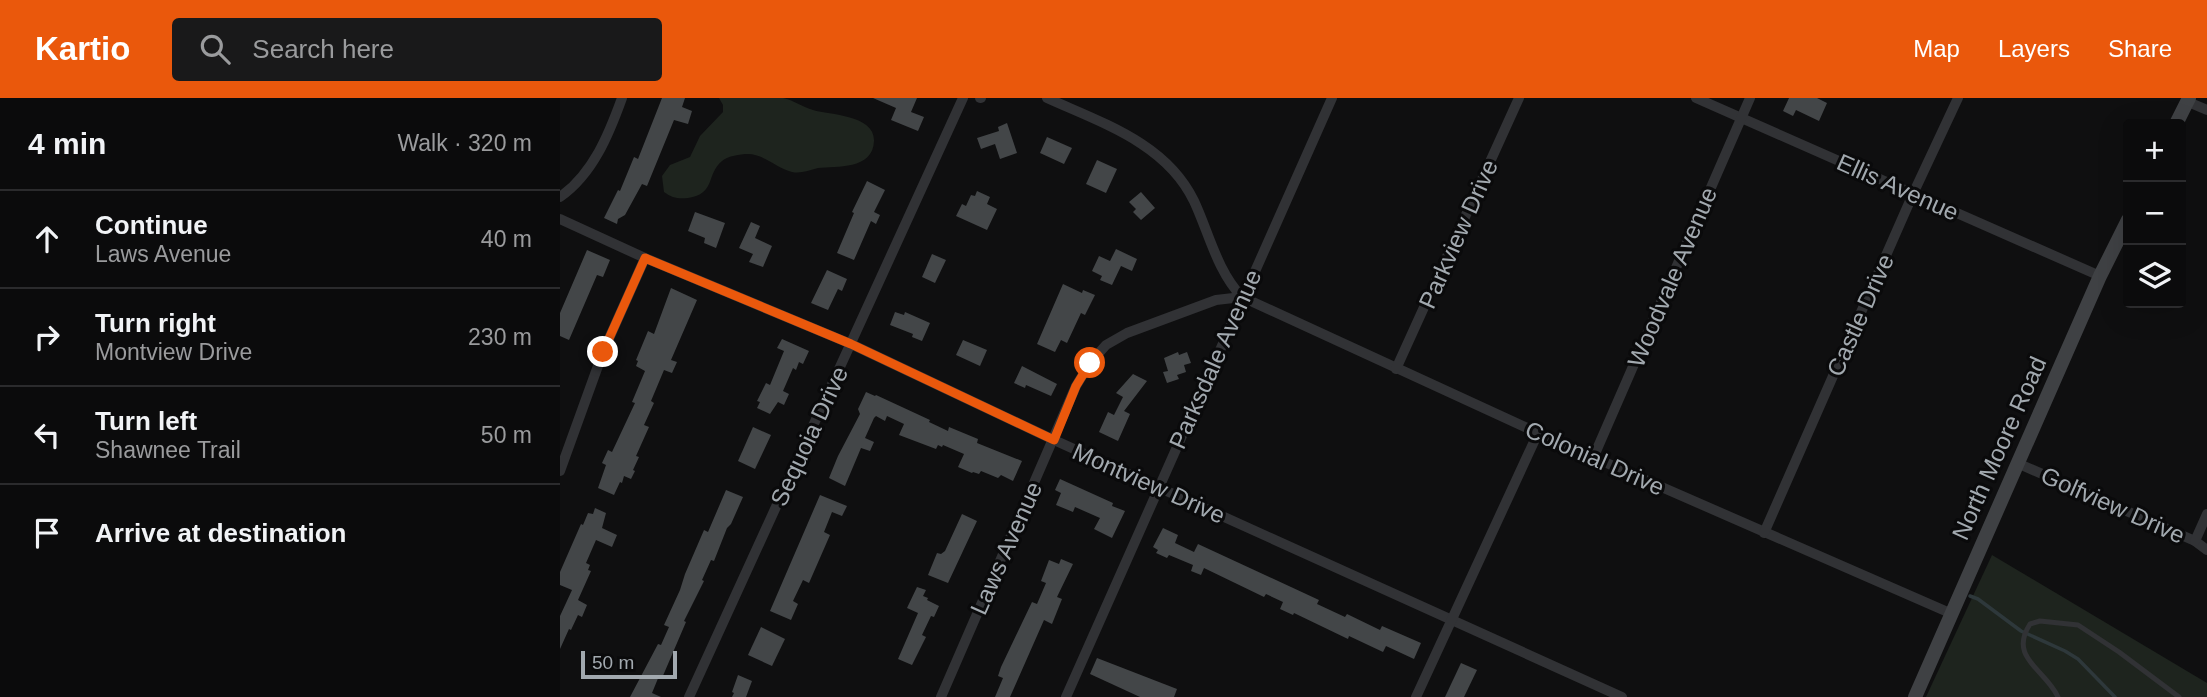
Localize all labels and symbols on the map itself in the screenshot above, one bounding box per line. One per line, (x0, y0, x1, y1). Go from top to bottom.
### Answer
street label: Ellis Avenue (1833, 148, 1963, 226)
street label: Parkview Drive (1413, 155, 1503, 313)
street label: Woodvale Avenue (1622, 183, 1722, 371)
street label: Castle Drive (1821, 250, 1899, 380)
street label: Parksdale Avenue (1163, 265, 1267, 453)
route end (587, 336, 618, 367)
route start (1074, 347, 1105, 378)
street label: North Moore Road (1947, 352, 2051, 544)
street label: Sequoia Drive (765, 362, 853, 510)
street label: Colonial Drive (1521, 415, 1669, 501)
street label: Montview Drive (1069, 437, 1229, 529)
street label: Golfview Drive (2037, 461, 2189, 549)
street label: Laws Avenue (965, 477, 1047, 619)
scale bar (581, 648, 677, 680)

